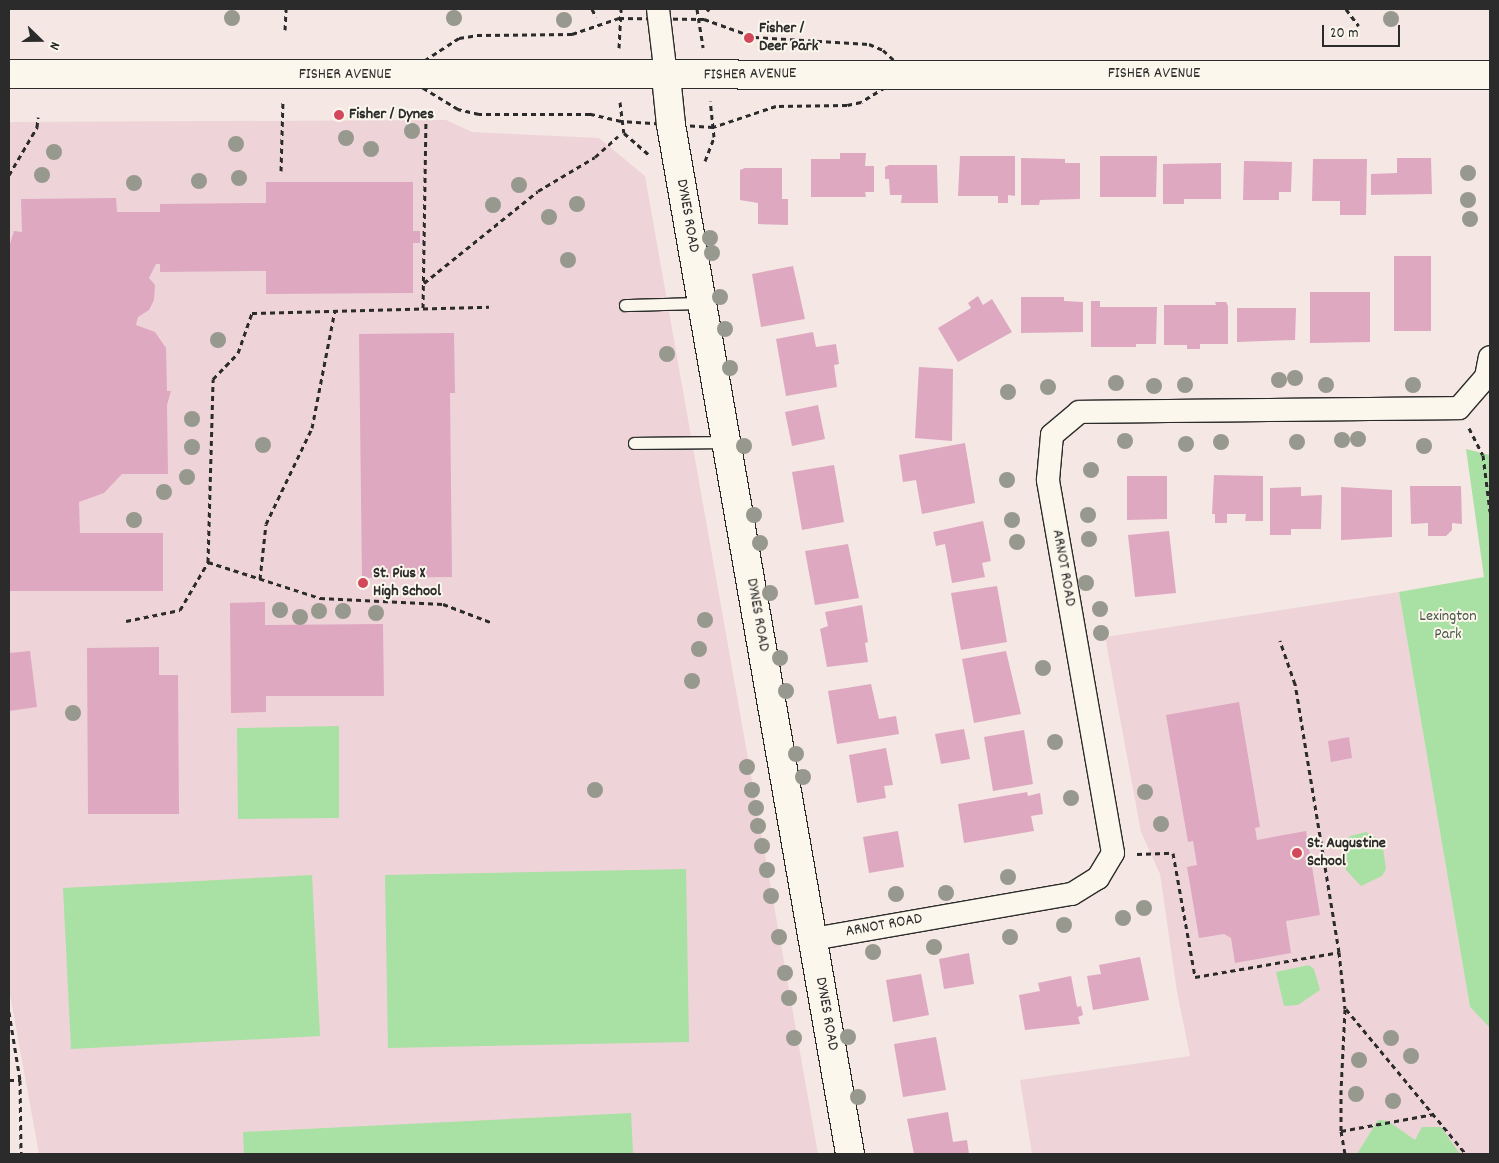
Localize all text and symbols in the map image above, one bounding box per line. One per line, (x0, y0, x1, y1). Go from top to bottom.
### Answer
north arrow (15, 15, 65, 65)
scale bar (1324, 15, 1402, 47)
place label: Fisher / Deer Park (759, 19, 818, 57)
text: 20 m (1330, 23, 1358, 45)
marker: Fisher / Deer Park (743, 32, 755, 44)
text: N (43, 39, 64, 53)
street label: FISHER AVENUE (1108, 64, 1200, 84)
street label: FISHER AVENUE (299, 65, 391, 85)
street label: FISHER AVENUE (704, 65, 796, 85)
place label: Fisher / Dynes (349, 105, 434, 125)
marker: Fisher / Dynes (333, 109, 345, 121)
street label: DYNES ROAD (671, 178, 703, 254)
street label: ARNOT ROAD (1047, 528, 1079, 608)
place label: St. Pius X High School (373, 564, 441, 602)
marker: St. Pius X High School (357, 577, 369, 589)
street label: DYNES ROAD (741, 577, 773, 653)
park label: Lexington Park (1419, 607, 1477, 645)
place label: St. Augustine School (1307, 834, 1386, 872)
marker: St. Augustine School (1291, 847, 1303, 859)
street label: ARNOT ROAD (844, 910, 924, 942)
street label: DYNES ROAD (810, 976, 842, 1052)

